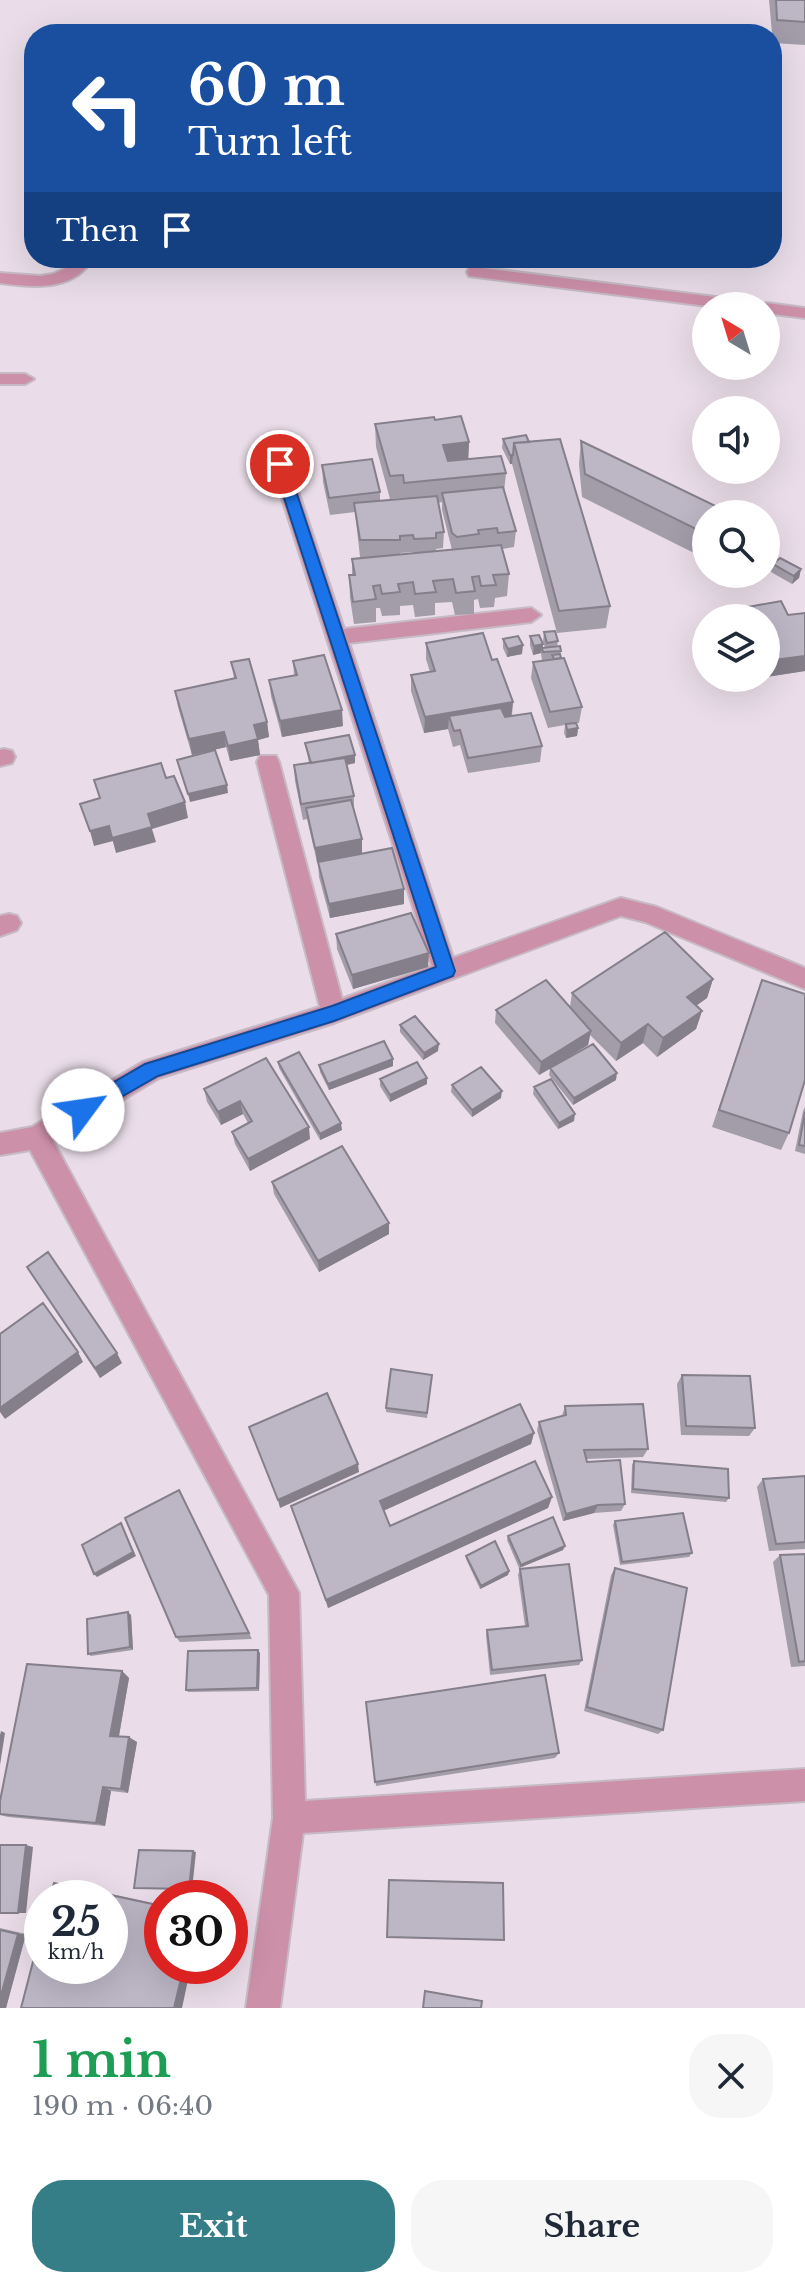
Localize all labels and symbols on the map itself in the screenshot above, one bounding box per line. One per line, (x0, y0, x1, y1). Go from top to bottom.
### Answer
north arrow (692, 292, 780, 380)
pin (246, 430, 314, 498)
position arrow (41, 1068, 125, 1152)
speed limit sign: 30 (144, 1880, 248, 1984)

